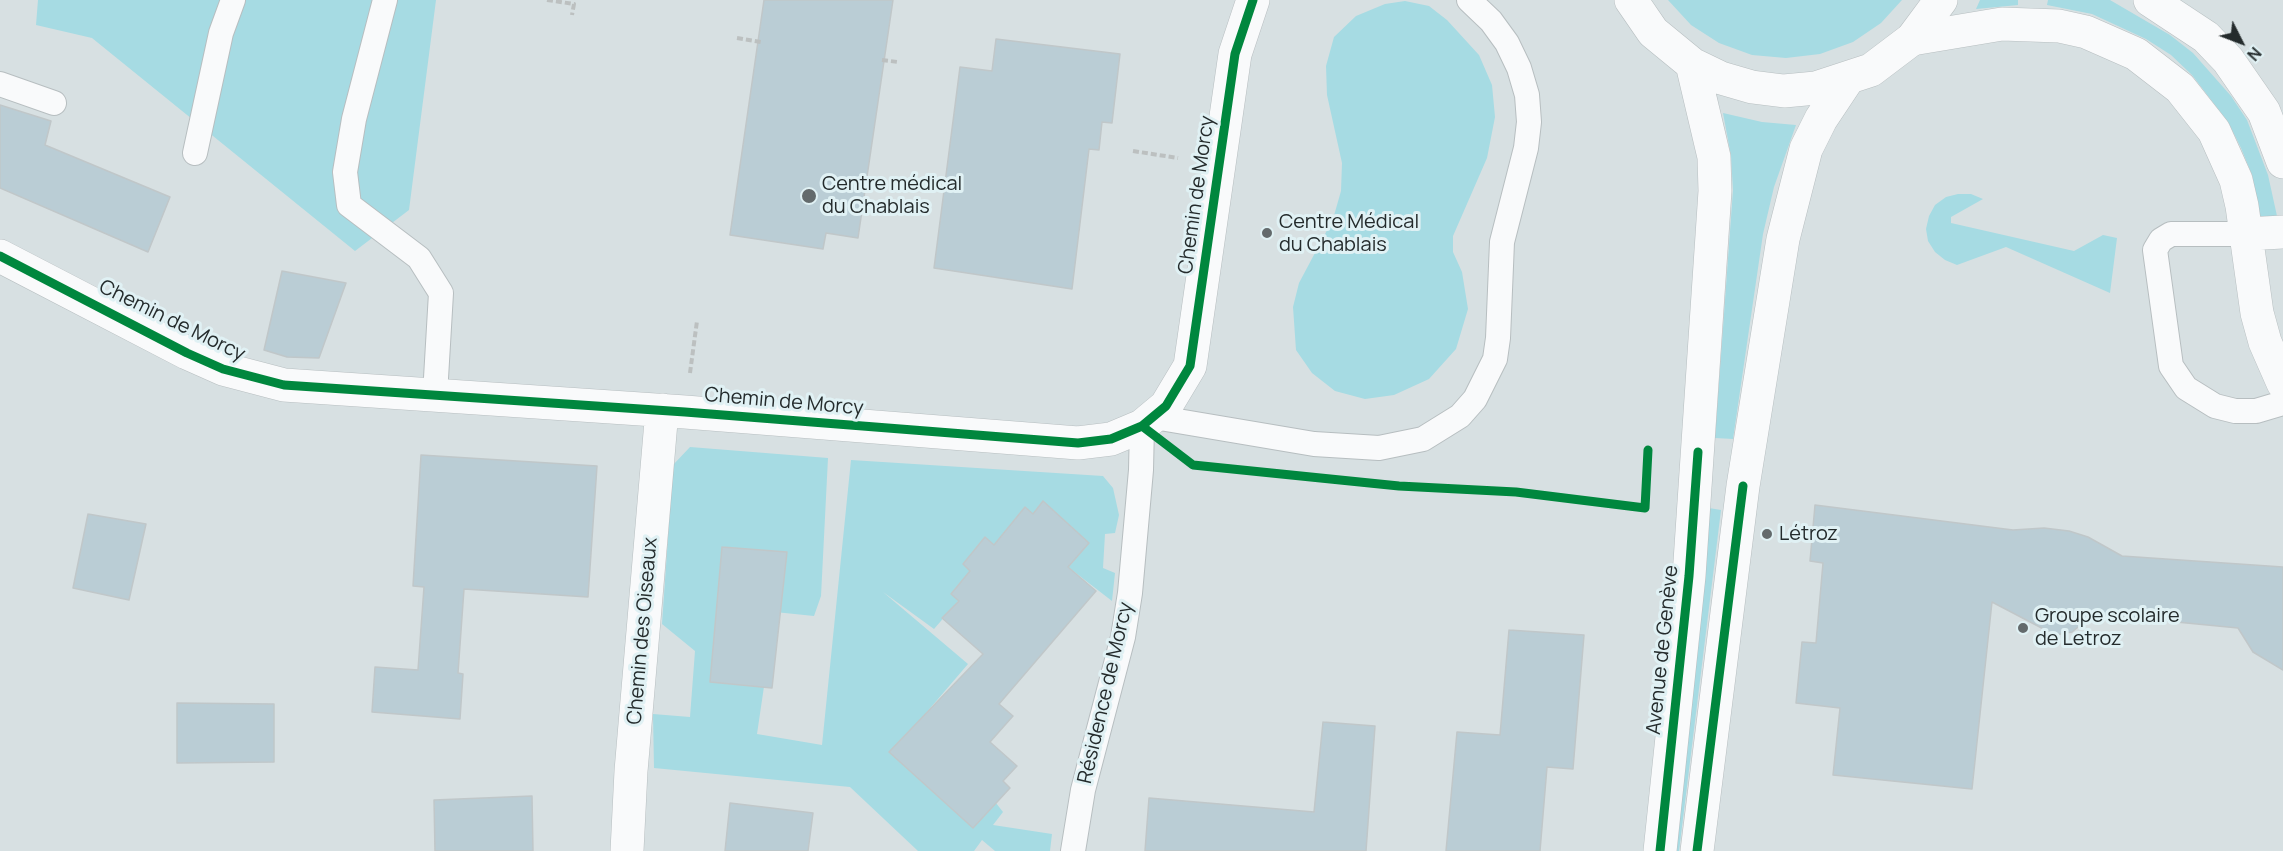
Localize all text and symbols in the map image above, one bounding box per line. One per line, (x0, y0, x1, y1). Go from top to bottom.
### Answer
north arrow (2211, 12, 2271, 72)
text: N (2242, 42, 2266, 66)
street label: Chemin de Morcy (1174, 114, 1220, 276)
place label: Centre médical du Chablais (822, 172, 962, 219)
marker: Centre médical du Chablais (800, 187, 818, 205)
place label: Centre Médical du Chablais (1279, 210, 1419, 257)
marker: Centre Médical du Chablais (1260, 226, 1274, 240)
street label: Chemin de Morcy (95, 275, 249, 367)
street label: Chemin de Morcy (704, 383, 864, 421)
place label: Létroz (1779, 522, 1838, 546)
marker: Létroz (1760, 527, 1774, 541)
street label: Chemin des Oiseaux (623, 536, 663, 726)
street label: Avenue de Genève (1642, 564, 1684, 736)
street label: Résidence de Morcy (1073, 600, 1139, 786)
place label: Groupe scolaire de Letroz (2035, 604, 2180, 651)
marker: Groupe scolaire de Letroz (2016, 621, 2030, 635)

